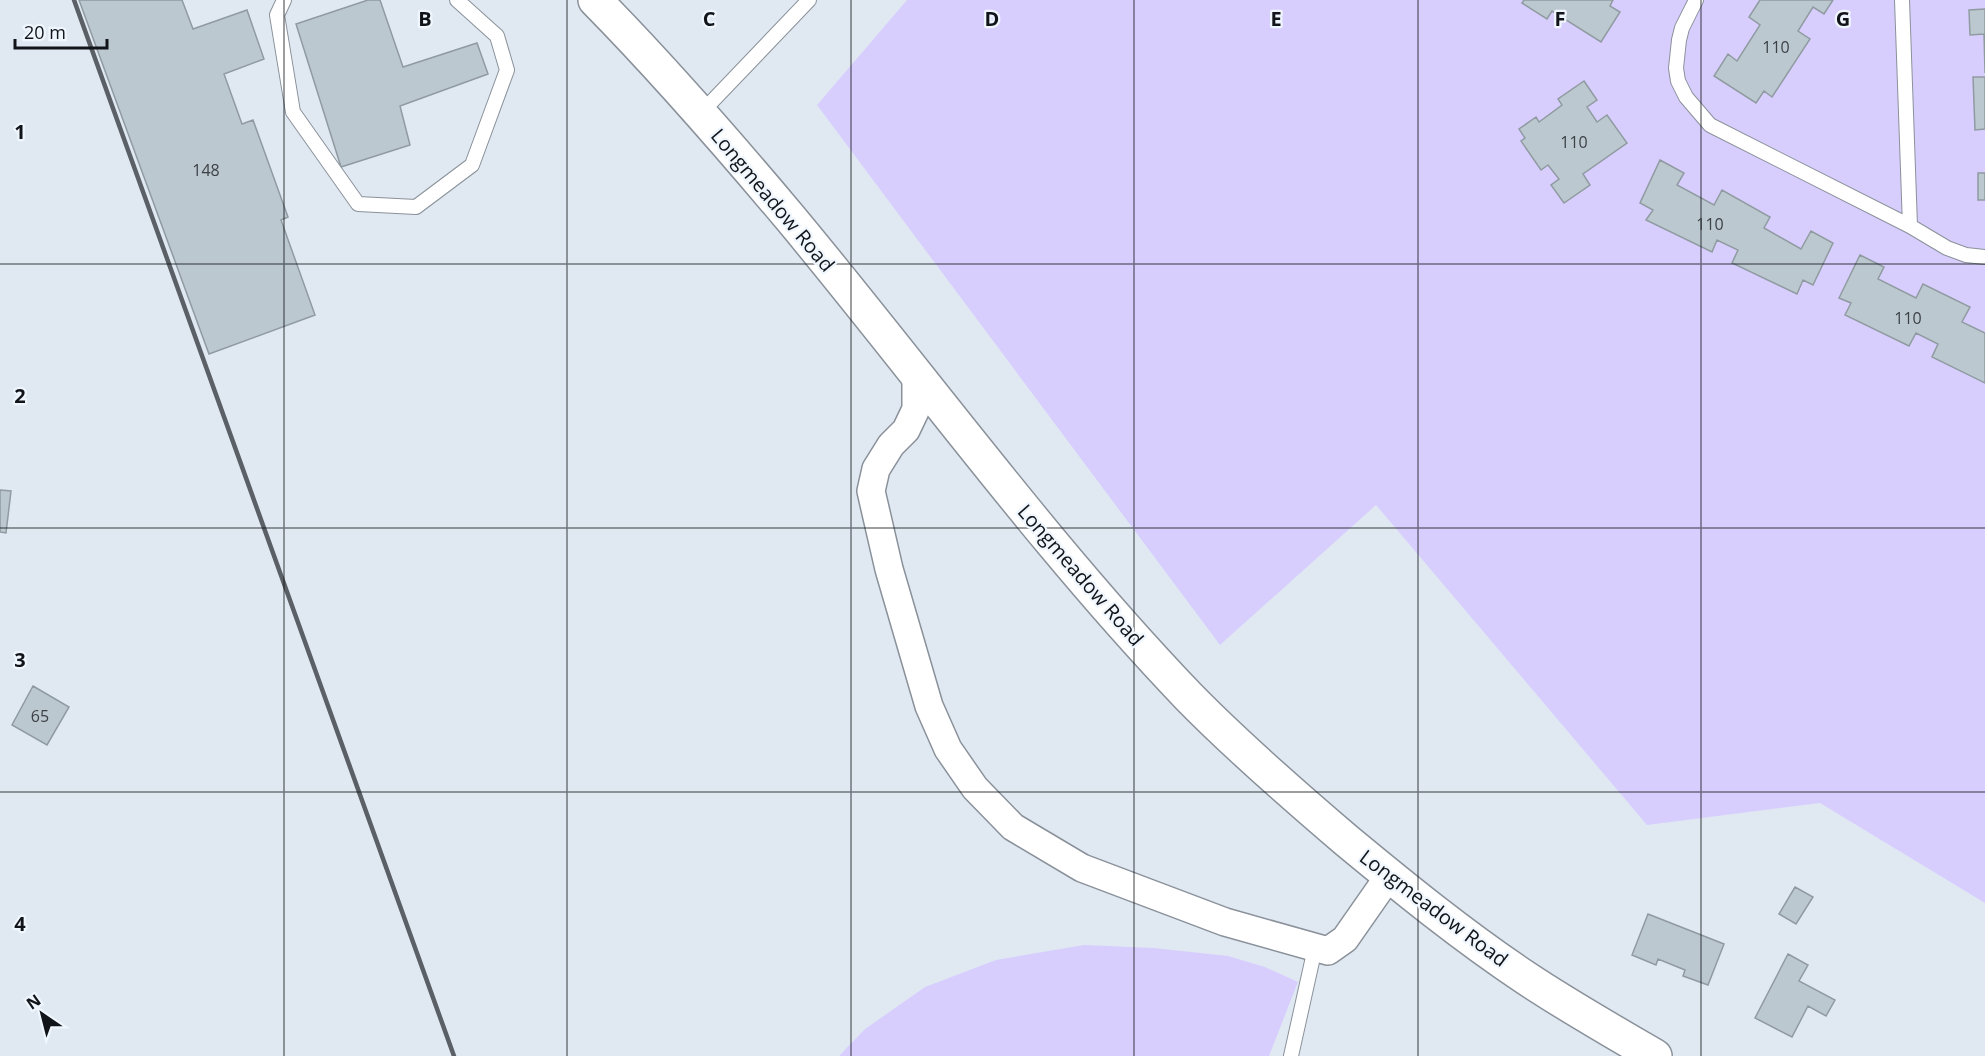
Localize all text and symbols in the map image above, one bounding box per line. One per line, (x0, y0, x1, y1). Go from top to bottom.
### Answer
text: B (418, 5, 432, 32)
text: C (703, 5, 716, 32)
text: D (985, 5, 999, 32)
text: E (1270, 5, 1282, 32)
text: F (1555, 5, 1565, 32)
text: G (1836, 5, 1850, 32)
scale bar (15, 12, 106, 50)
text: 20 m (24, 20, 66, 44)
house number: 110 (1762, 36, 1790, 58)
text: 1 (14, 118, 26, 145)
street label: Longmeadow Road (705, 123, 841, 277)
house number: 110 (1560, 131, 1588, 153)
house number: 148 (192, 159, 220, 181)
house number: 110 (1696, 213, 1724, 235)
house number: 110 (1894, 307, 1922, 329)
text: 2 (14, 382, 26, 409)
street label: Longmeadow Road (1012, 499, 1150, 651)
text: 3 (14, 646, 26, 673)
house number: 65 (31, 705, 49, 727)
street label: Longmeadow Road (1354, 843, 1514, 973)
text: 4 (14, 910, 26, 937)
north arrow (12, 984, 72, 1044)
text: N (22, 989, 45, 1014)

